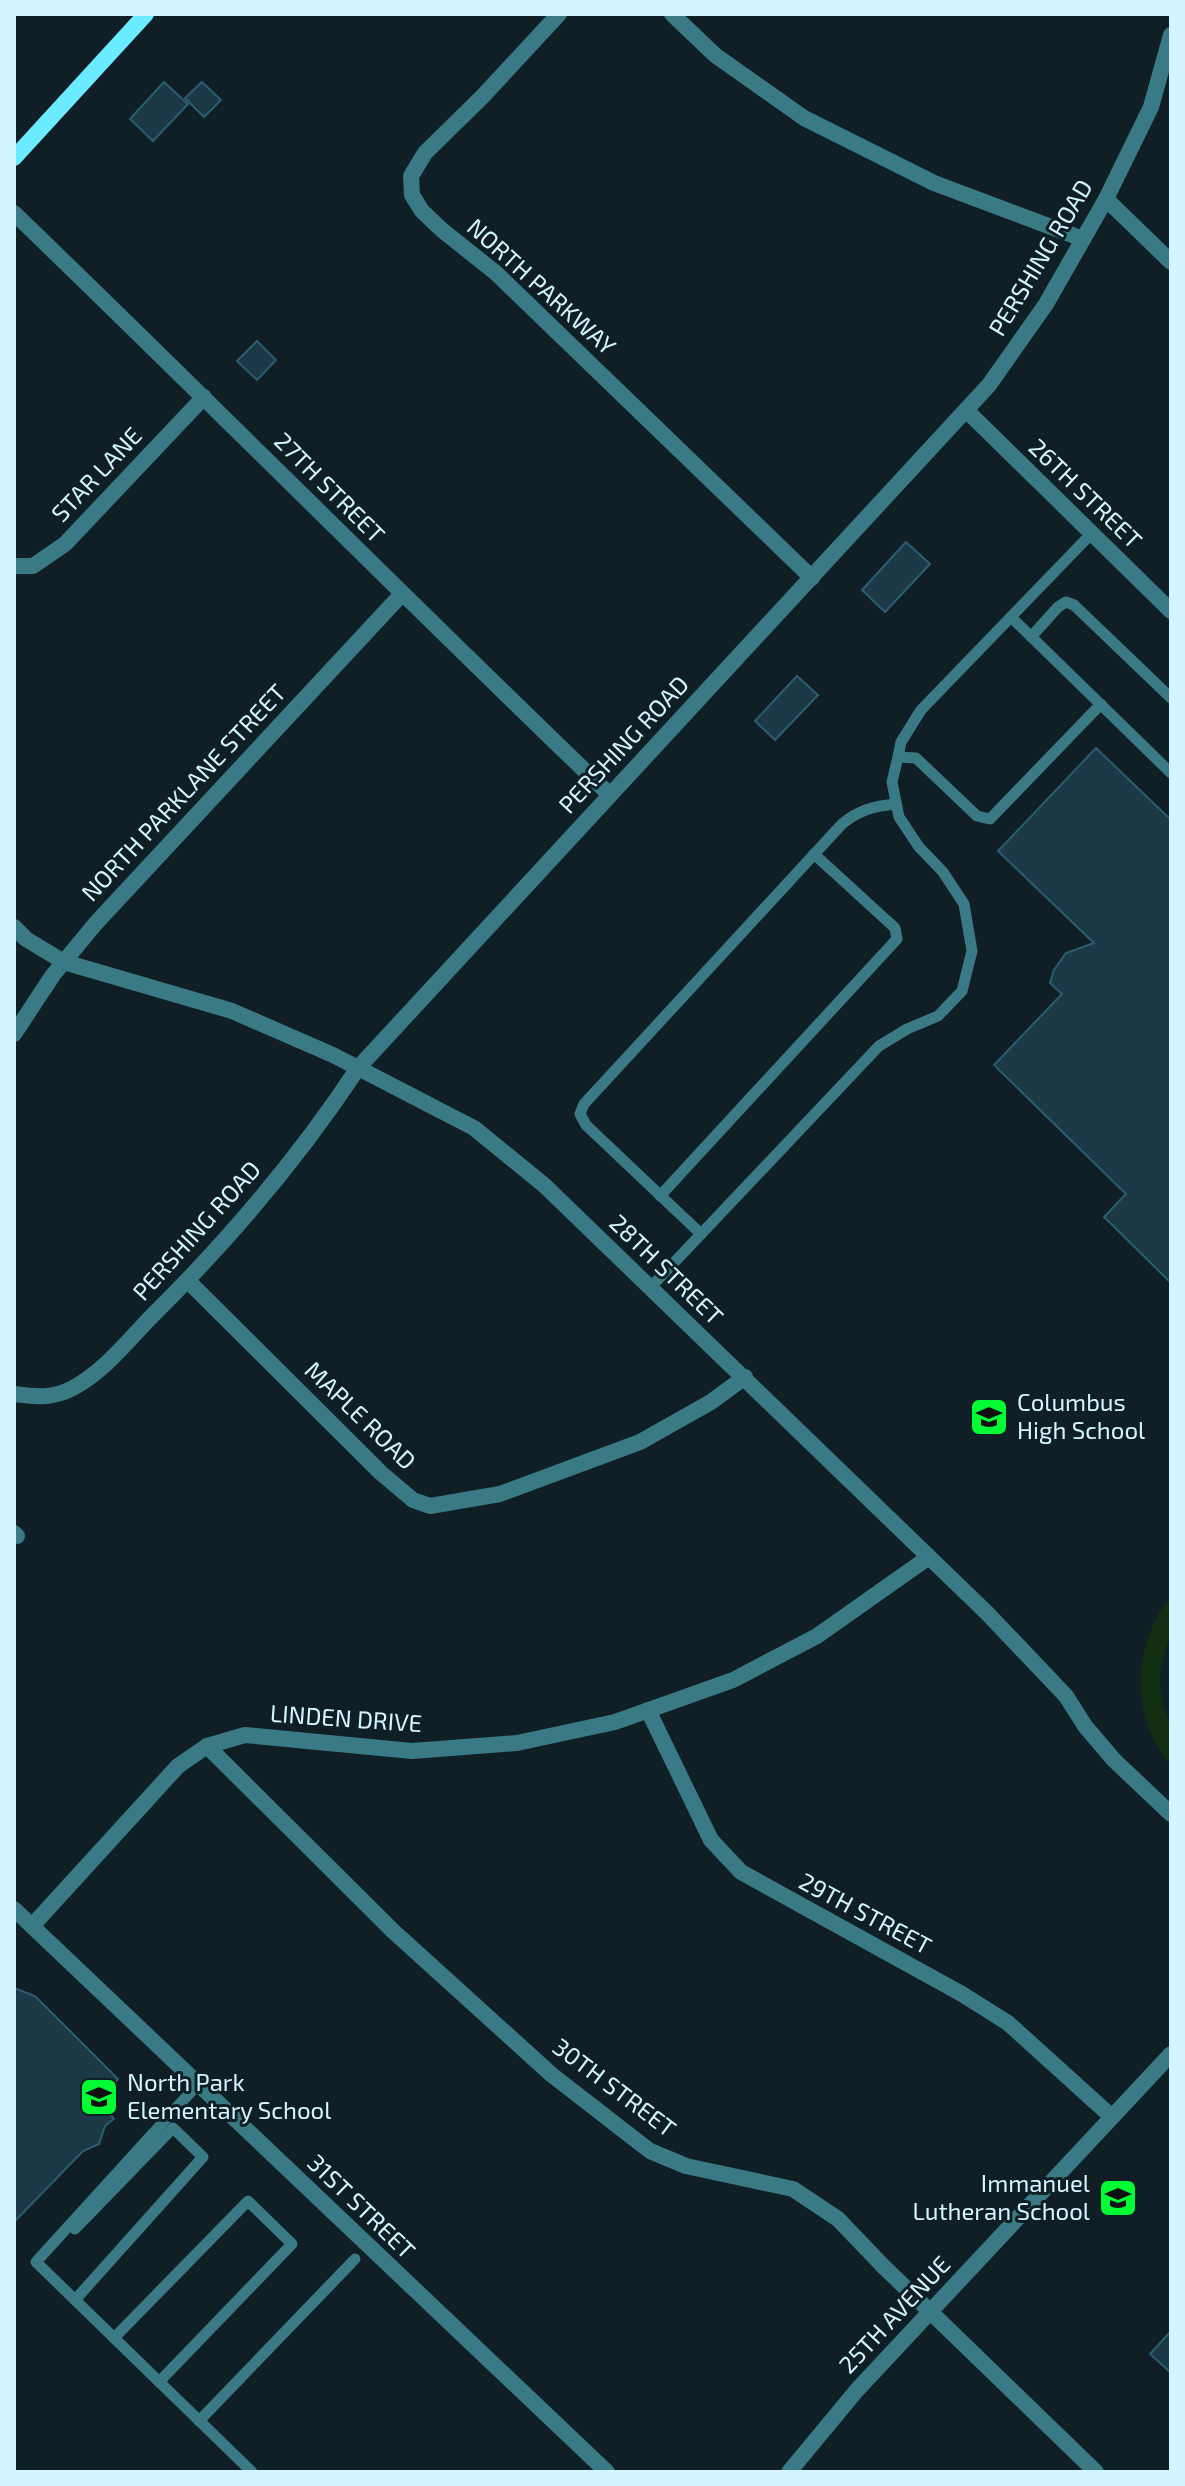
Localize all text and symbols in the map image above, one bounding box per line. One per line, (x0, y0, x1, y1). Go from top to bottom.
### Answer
street label: PERSHING ROAD (982, 174, 1098, 341)
street label: NORTH PARKWAY (462, 212, 622, 360)
street label: STAR LANE (45, 421, 147, 527)
street label: 27TH STREET (269, 426, 391, 548)
street label: 26TH STREET (1024, 432, 1149, 554)
street label: PERSHING ROAD (552, 669, 694, 819)
street label: NORTH PARKLANE STREET (75, 677, 291, 907)
street label: PERSHING ROAD (126, 1154, 266, 1306)
street label: 28TH STREET (604, 1208, 730, 1330)
street label: MAPLE ROAD (300, 1355, 423, 1475)
place label: Columbus High School (1017, 1387, 1145, 1444)
school or university icon: Columbus High School (968, 1396, 1010, 1438)
street label: LINDEN DRIVE (269, 1698, 423, 1737)
street label: 29TH STREET (795, 1866, 937, 1960)
street label: 30TH STREET (548, 2031, 682, 2142)
place label: North Park Elementary School (127, 2067, 331, 2124)
school or university icon: North Park Elementary School (78, 2076, 120, 2118)
street label: 31ST STREET (302, 2147, 422, 2264)
place label: Immanuel Lutheran School (912, 2168, 1090, 2225)
school or university icon: Immanuel Lutheran School (1097, 2177, 1139, 2219)
street label: 25TH AVENUE (832, 2249, 956, 2379)

